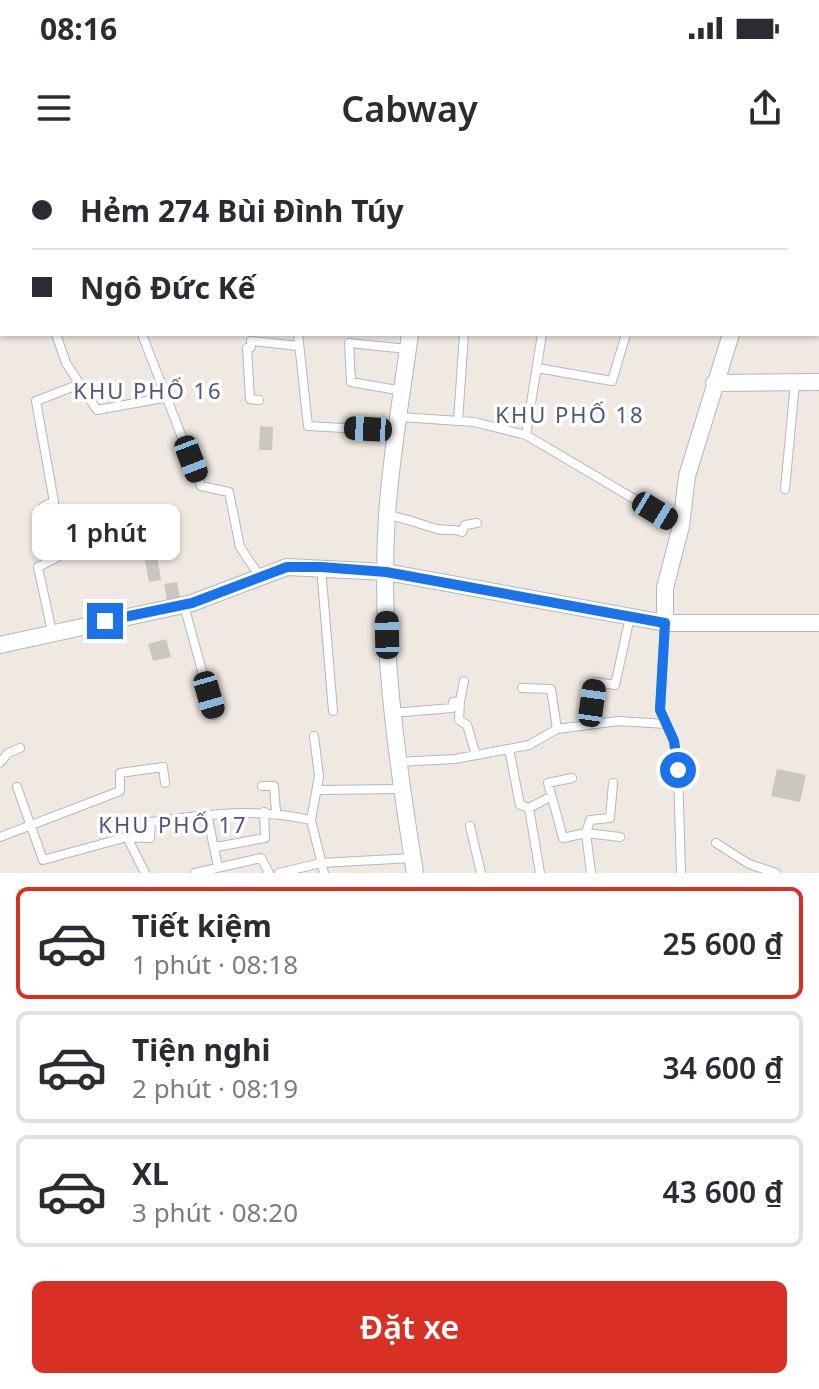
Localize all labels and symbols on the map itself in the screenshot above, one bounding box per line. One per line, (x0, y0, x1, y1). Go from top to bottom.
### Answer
district label: KHU PHỐ 16 (73, 375, 223, 405)
district label: KHU PHỐ 18 (495, 399, 645, 429)
car (343, 416, 393, 442)
car (171, 432, 211, 486)
car (628, 488, 682, 534)
callout: 1 phút (31, 505, 179, 561)
route end (87, 603, 123, 639)
car (375, 611, 399, 659)
car (191, 669, 227, 721)
car (577, 678, 607, 728)
route start (660, 752, 696, 788)
district label: KHU PHỐ 17 (98, 809, 248, 839)

